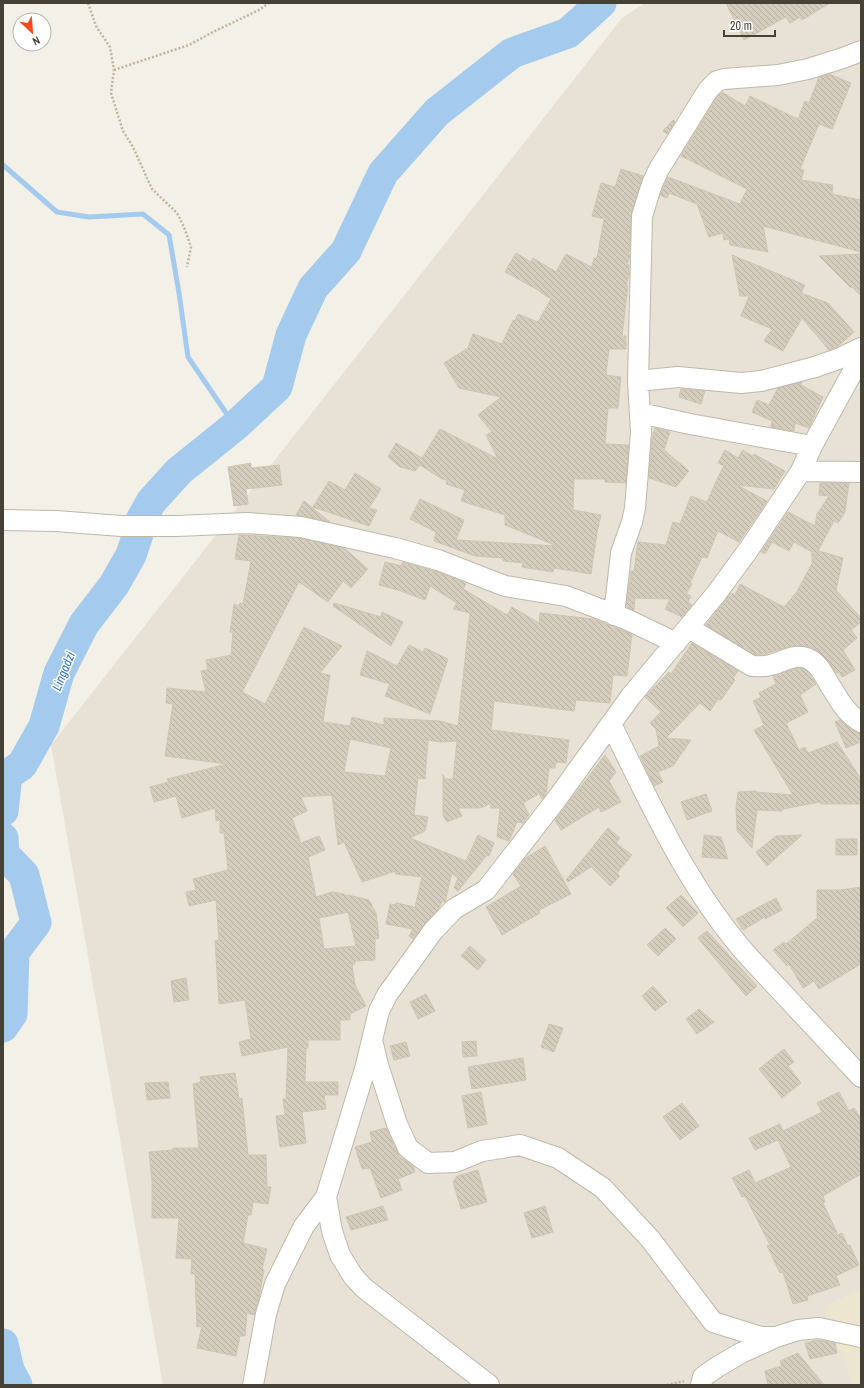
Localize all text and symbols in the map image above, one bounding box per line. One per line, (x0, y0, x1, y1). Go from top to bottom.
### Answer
north arrow (12, 12, 52, 52)
scale bar (724, 12, 775, 38)
text: 20 m (730, 18, 752, 34)
text: N (30, 33, 42, 49)
water label: Lingadzi (48, 649, 79, 693)

